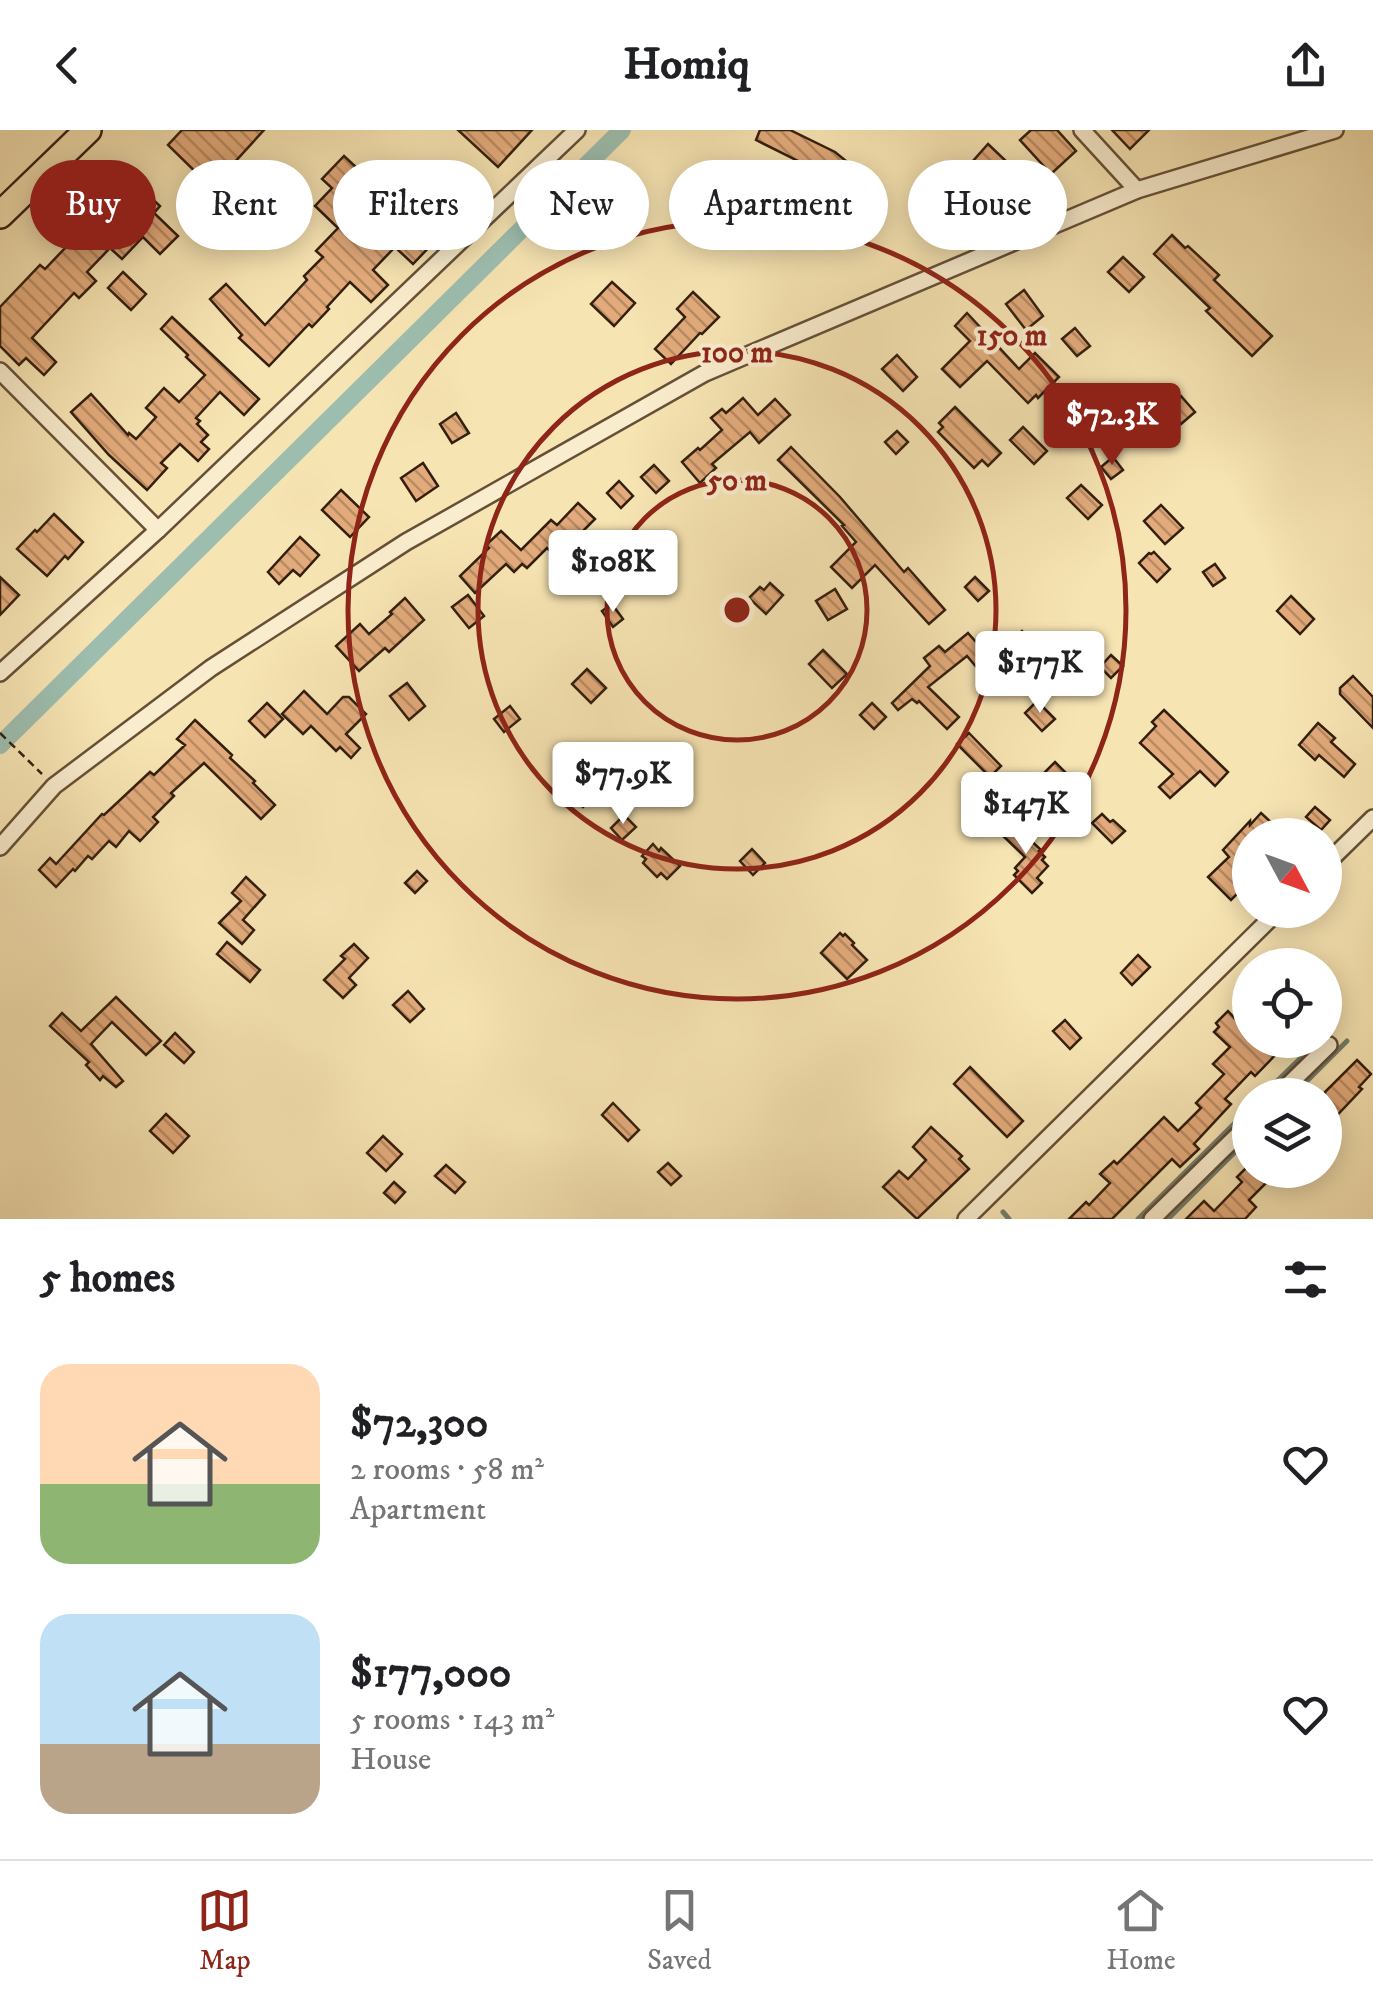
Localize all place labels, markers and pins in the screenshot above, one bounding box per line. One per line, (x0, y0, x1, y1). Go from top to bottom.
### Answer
pin: $72.3K (1031, 383, 1193, 468)
pin: $108K (543, 530, 683, 615)
centre of rings (719, 592, 755, 628)
pin: $177K (970, 631, 1110, 716)
pin: $77.9K (542, 742, 704, 827)
pin: $147K (956, 772, 1096, 857)

